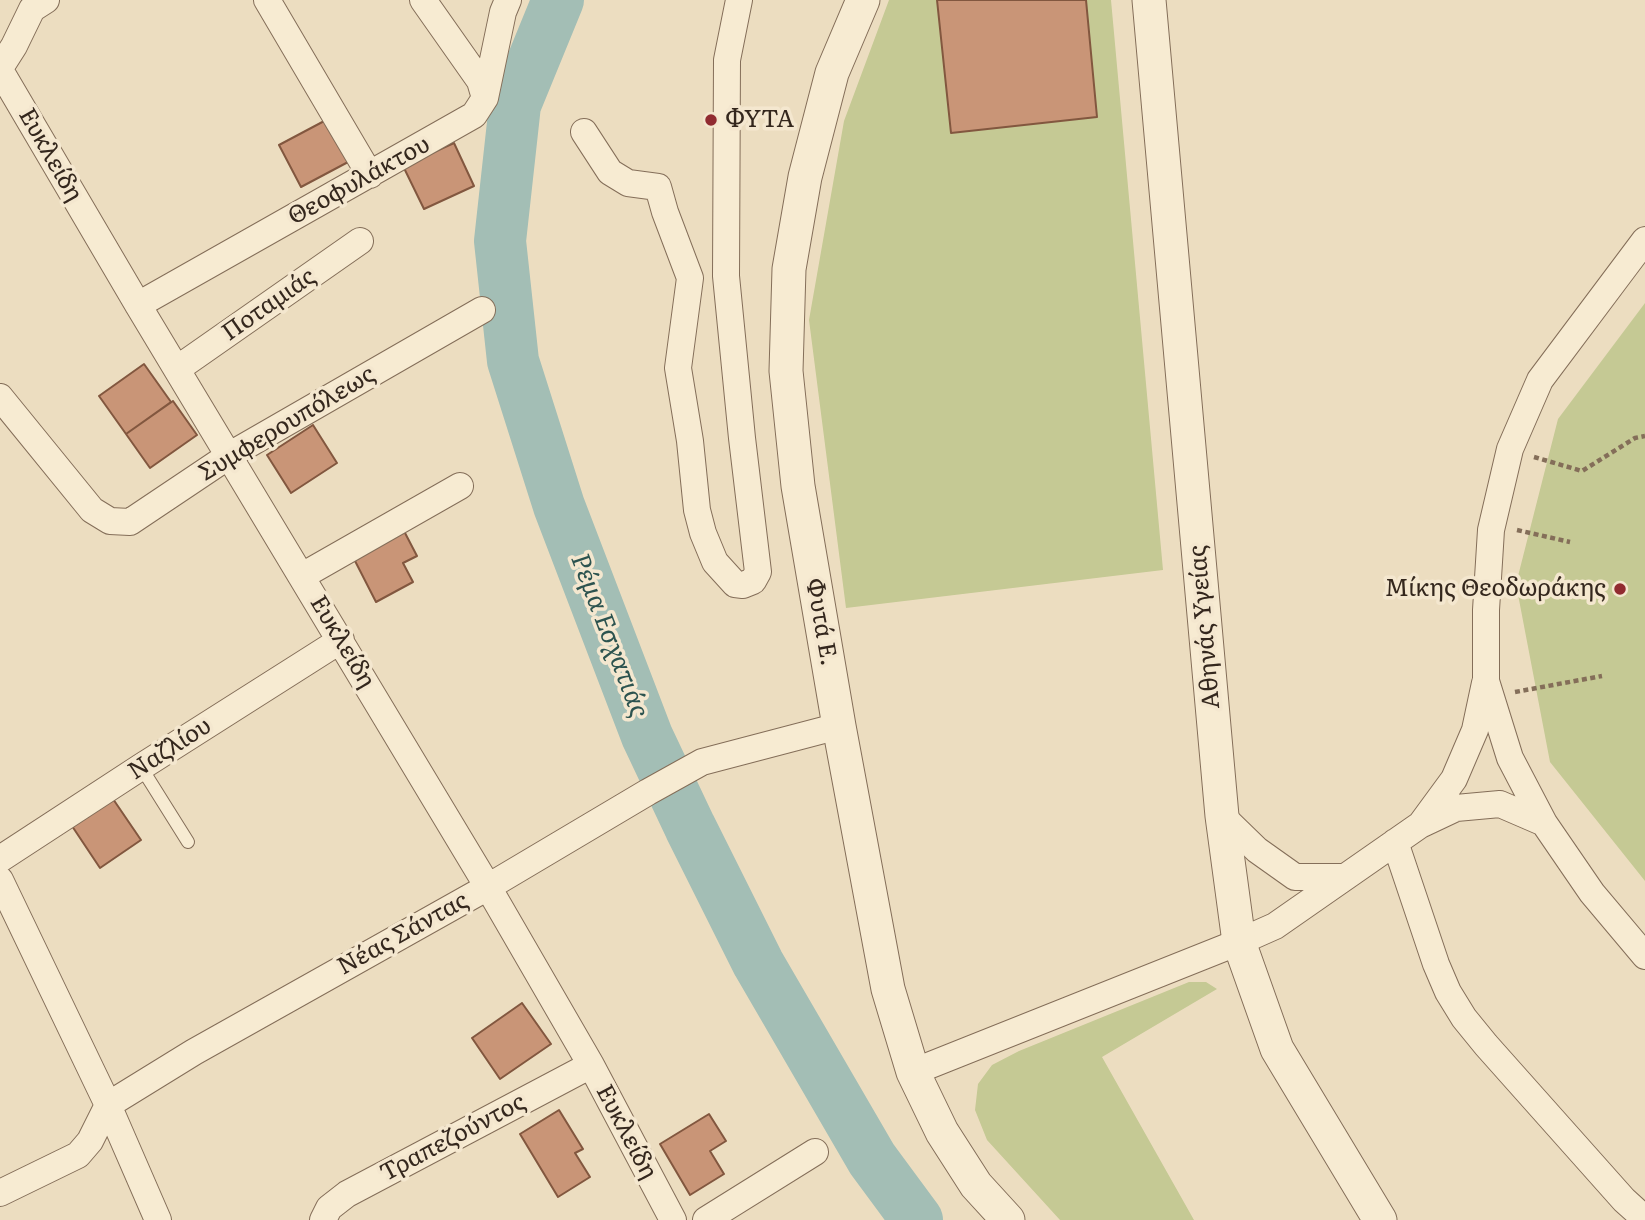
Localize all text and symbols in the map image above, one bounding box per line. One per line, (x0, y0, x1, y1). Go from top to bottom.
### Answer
street label: Ευκλείδη (12, 103, 88, 207)
place label: ΦΥΤΑ (725, 106, 794, 134)
marker: ΦΥΤΑ (703, 112, 719, 128)
street label: Θεοφυλάκτου (283, 130, 435, 232)
street label: Ποταμιάς (217, 262, 321, 348)
street label: Συμφερουπόλεως (194, 360, 380, 488)
street label: Αθηνάς Υγείας (1183, 544, 1227, 710)
water label: Ρέμα Εσχατιάς (563, 549, 655, 723)
place label: Μίκης Θεοδωράκης (1385, 575, 1606, 603)
street label: Φυτά Ε. (799, 576, 843, 668)
marker: Μίκης Θεοδωράκης (1612, 581, 1628, 597)
street label: Ευκλείδη (303, 591, 381, 693)
street label: Ναζλίου (123, 712, 217, 786)
street label: Νέας Σάντας (333, 886, 473, 982)
street label: Ευκλείδη (589, 1080, 663, 1184)
street label: Τραπεζούντος (376, 1088, 530, 1188)

